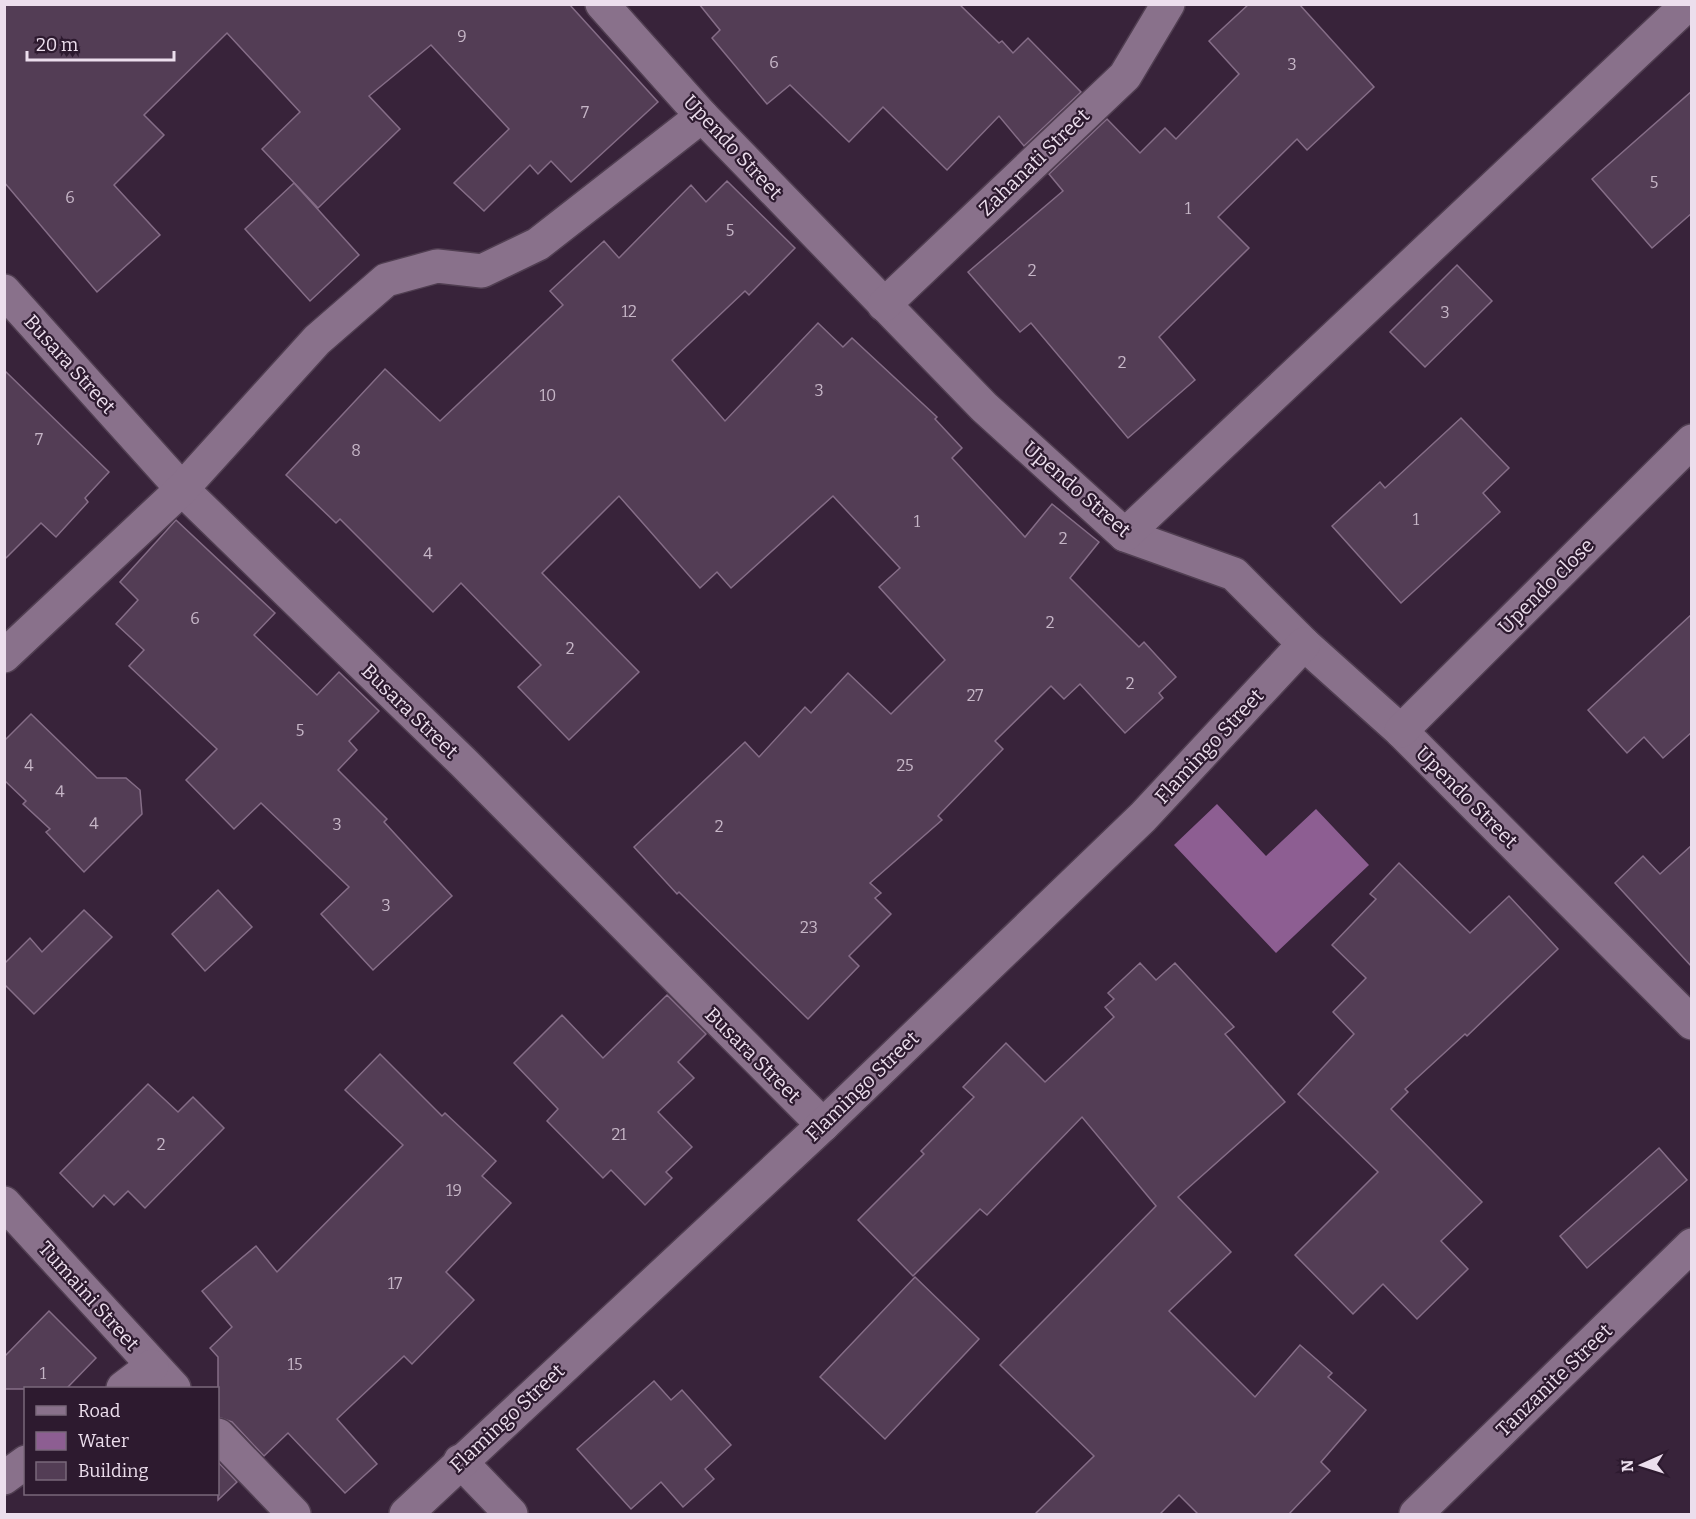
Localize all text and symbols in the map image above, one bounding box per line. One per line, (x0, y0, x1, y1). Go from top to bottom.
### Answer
scale bar (27, 24, 174, 62)
house number: 9 (457, 27, 467, 46)
text: 20 m (36, 34, 78, 56)
house number: 6 (769, 53, 779, 72)
house number: 3 (1287, 55, 1297, 74)
street label: Upendo Street (678, 90, 788, 204)
house number: 7 (581, 103, 589, 122)
street label: Zahanati Street (974, 103, 1094, 221)
house number: 5 (1650, 173, 1658, 192)
house number: 6 (65, 188, 75, 207)
house number: 1 (1185, 199, 1192, 218)
house number: 5 (726, 221, 734, 240)
house number: 2 (1028, 261, 1036, 280)
house number: 12 (621, 302, 637, 321)
house number: 3 (1440, 303, 1450, 322)
street label: Busara Street (19, 309, 121, 419)
house number: 2 (1118, 353, 1126, 372)
house number: 3 (814, 381, 824, 400)
house number: 10 (540, 386, 556, 405)
house number: 7 (35, 430, 43, 449)
street label: Upendo Street (1018, 436, 1136, 542)
house number: 8 (351, 441, 361, 460)
house number: 1 (1413, 510, 1420, 529)
house number: 1 (914, 512, 921, 531)
house number: 2 (1059, 529, 1067, 548)
street label: Upendo close (1493, 533, 1599, 639)
house number: 4 (423, 544, 433, 563)
house number: 6 (190, 609, 200, 628)
house number: 2 (1046, 613, 1054, 632)
house number: 2 (566, 639, 574, 658)
street label: Busara Street (357, 659, 463, 763)
house number: 2 (1126, 674, 1134, 693)
street label: Flamingo Street (1150, 684, 1268, 808)
house number: 27 (967, 686, 983, 705)
house number: 5 (296, 721, 304, 740)
street label: Upendo Street (1411, 741, 1523, 853)
house number: 4 (24, 756, 34, 775)
house number: 25 (896, 756, 914, 775)
house number: 4 (55, 782, 65, 801)
house number: 4 (89, 814, 99, 833)
house number: 3 (332, 815, 342, 834)
house number: 2 (715, 817, 723, 836)
house number: 3 (381, 896, 391, 915)
house number: 23 (800, 918, 818, 937)
street label: Busara Street (700, 1002, 806, 1108)
street label: Flamingo Street (800, 1026, 924, 1146)
house number: 21 (611, 1125, 627, 1144)
house number: 2 (157, 1135, 165, 1154)
house number: 19 (446, 1181, 462, 1200)
street label: Tumaini Street (34, 1236, 144, 1356)
house number: 17 (388, 1274, 402, 1293)
street label: Tanzanite Street (1491, 1319, 1617, 1441)
house number: 15 (287, 1355, 303, 1374)
street label: Flamingo Street (445, 1359, 569, 1477)
house number: 1 (40, 1364, 47, 1383)
legend (24, 1387, 219, 1495)
text: Road (78, 1400, 121, 1422)
text: Water (78, 1430, 129, 1452)
north arrow (1612, 1435, 1672, 1495)
text: N (1618, 1459, 1637, 1472)
text: Building (78, 1460, 149, 1482)

